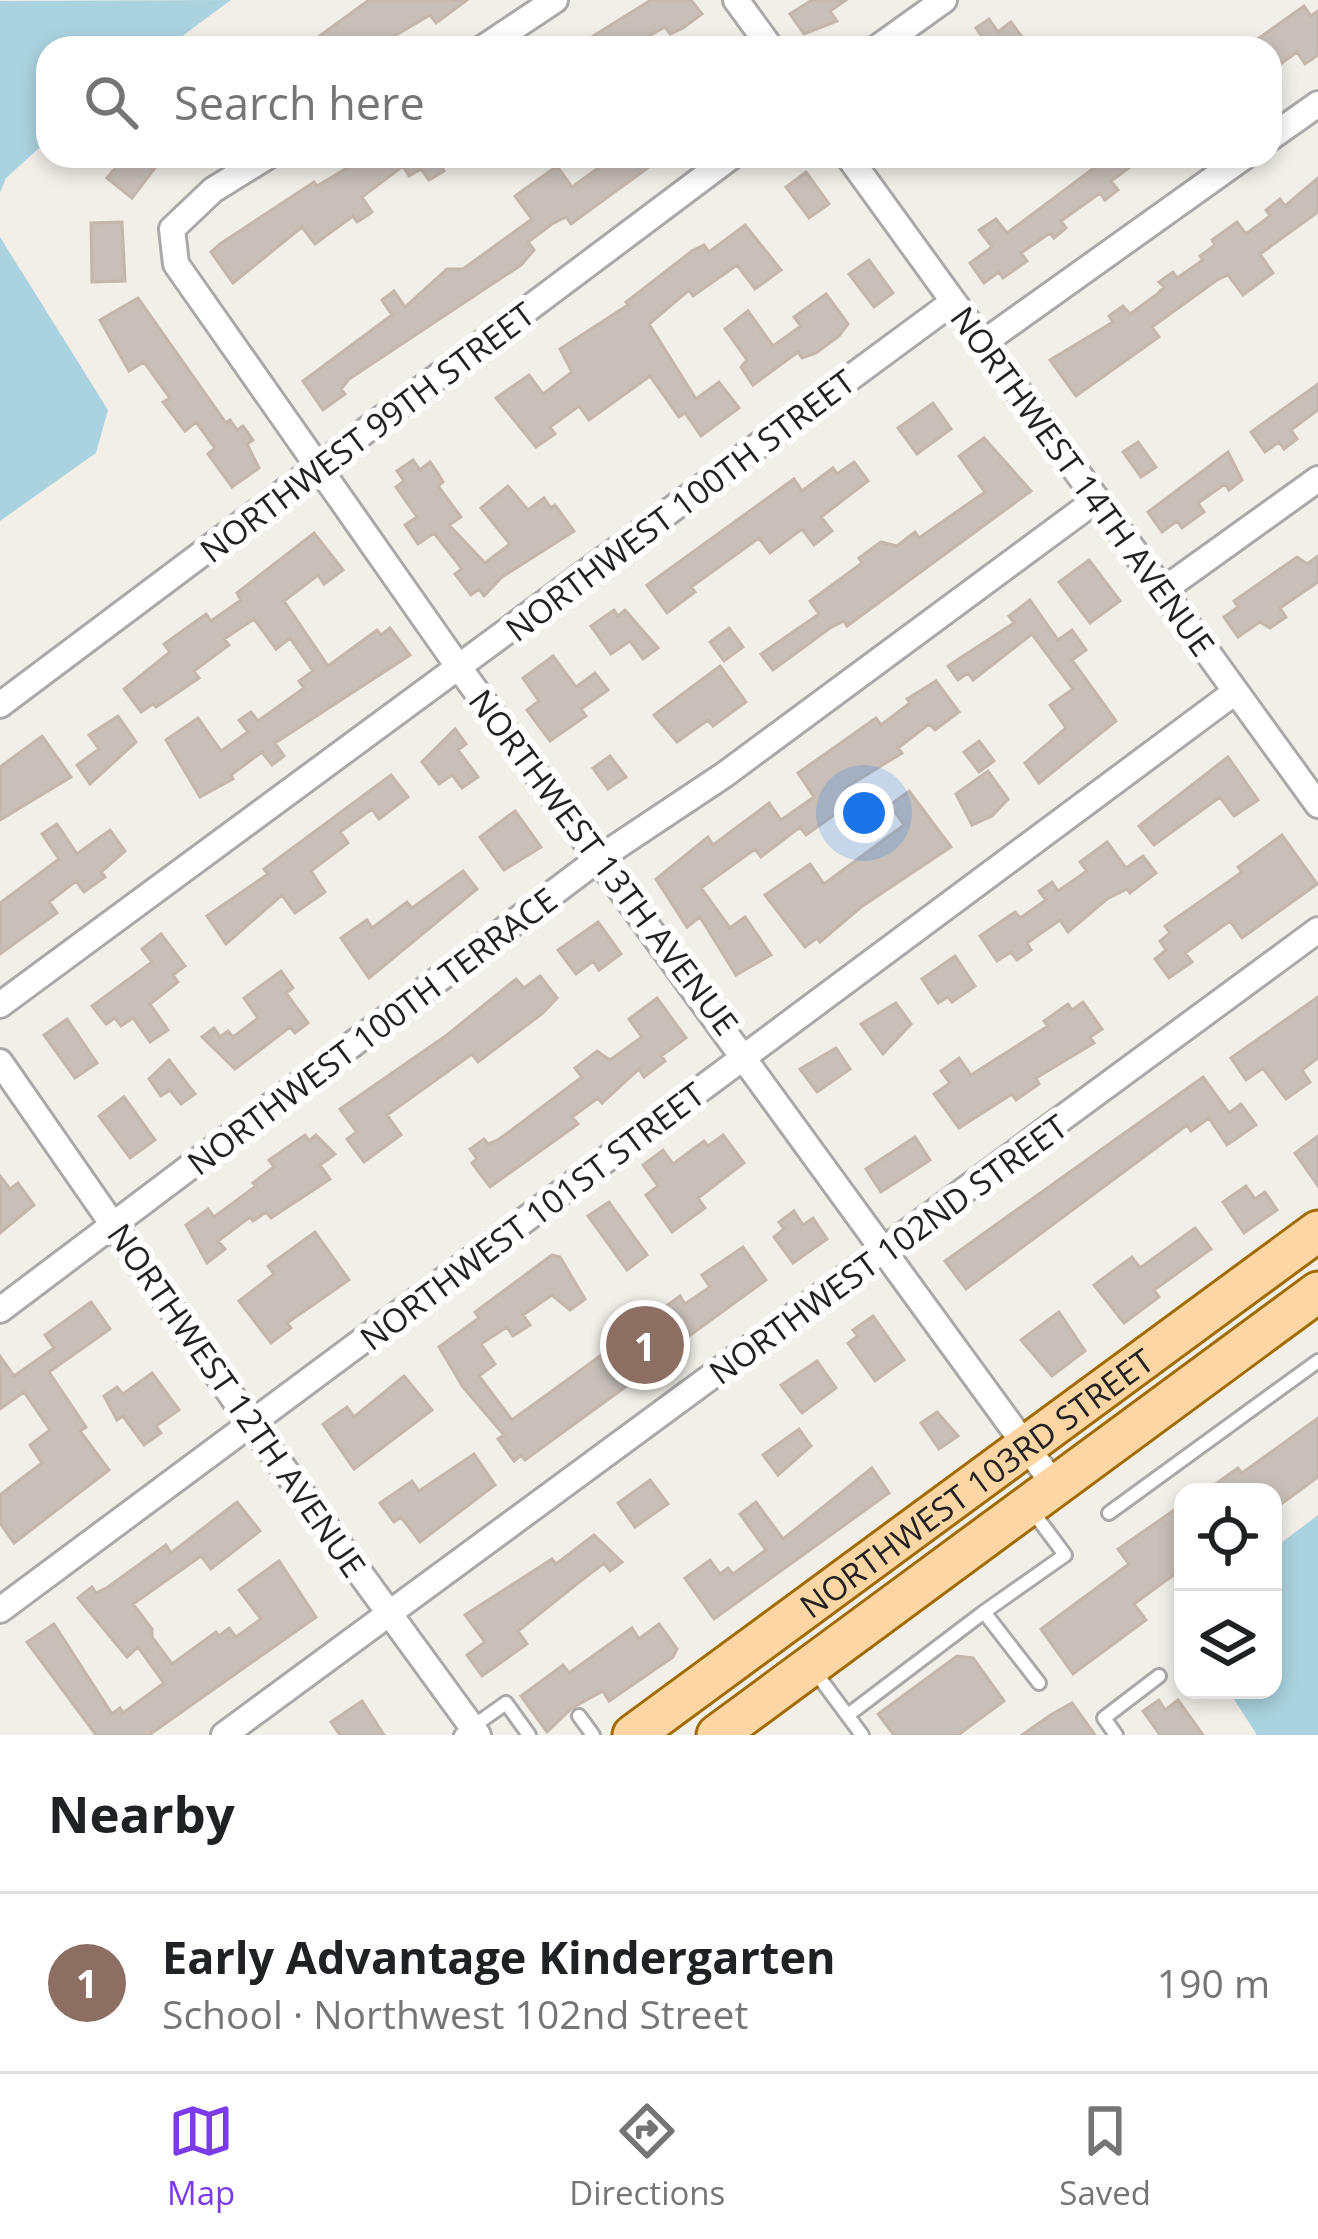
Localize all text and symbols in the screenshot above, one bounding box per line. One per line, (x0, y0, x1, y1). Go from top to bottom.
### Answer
search box (36, 36, 1282, 168)
icon: search (78, 69, 144, 135)
text: Search here (174, 72, 425, 133)
street label: NORTHWEST 99TH STREET (191, 291, 543, 573)
street label: NORTHWEST 14TH AVENUE (941, 297, 1225, 665)
street label: NORTHWEST 100TH STREET (496, 359, 864, 651)
street label: NORTHWEST 13TH AVENUE (459, 680, 749, 1044)
your location (834, 783, 894, 843)
street label: NORTHWEST 100TH TERRACE (178, 877, 566, 1185)
street label: NORTHWEST 101ST STREET (352, 1074, 712, 1358)
street label: NORTHWEST 102ND STREET (700, 1104, 1076, 1394)
street label: NORTHWEST 12TH AVENUE (98, 1214, 376, 1586)
pin: 1 (606, 1300, 684, 1390)
street label: NORTHWEST 103RD STREET (790, 1338, 1162, 1628)
map controls (1174, 1483, 1282, 1699)
button: locate (1174, 1483, 1282, 1591)
button: layers (1174, 1591, 1282, 1699)
text: Nearby (48, 1778, 235, 1848)
text: Early Advantage Kindergarten (162, 1926, 836, 1987)
text: 1 (76, 1956, 98, 2009)
text: 190 m (1157, 1956, 1270, 2009)
text: School · Northwest 102nd Street (162, 1987, 748, 2040)
tab: Map (167, 2098, 235, 2215)
tab: Directions (569, 2098, 725, 2215)
tab: Saved (1059, 2098, 1151, 2215)

